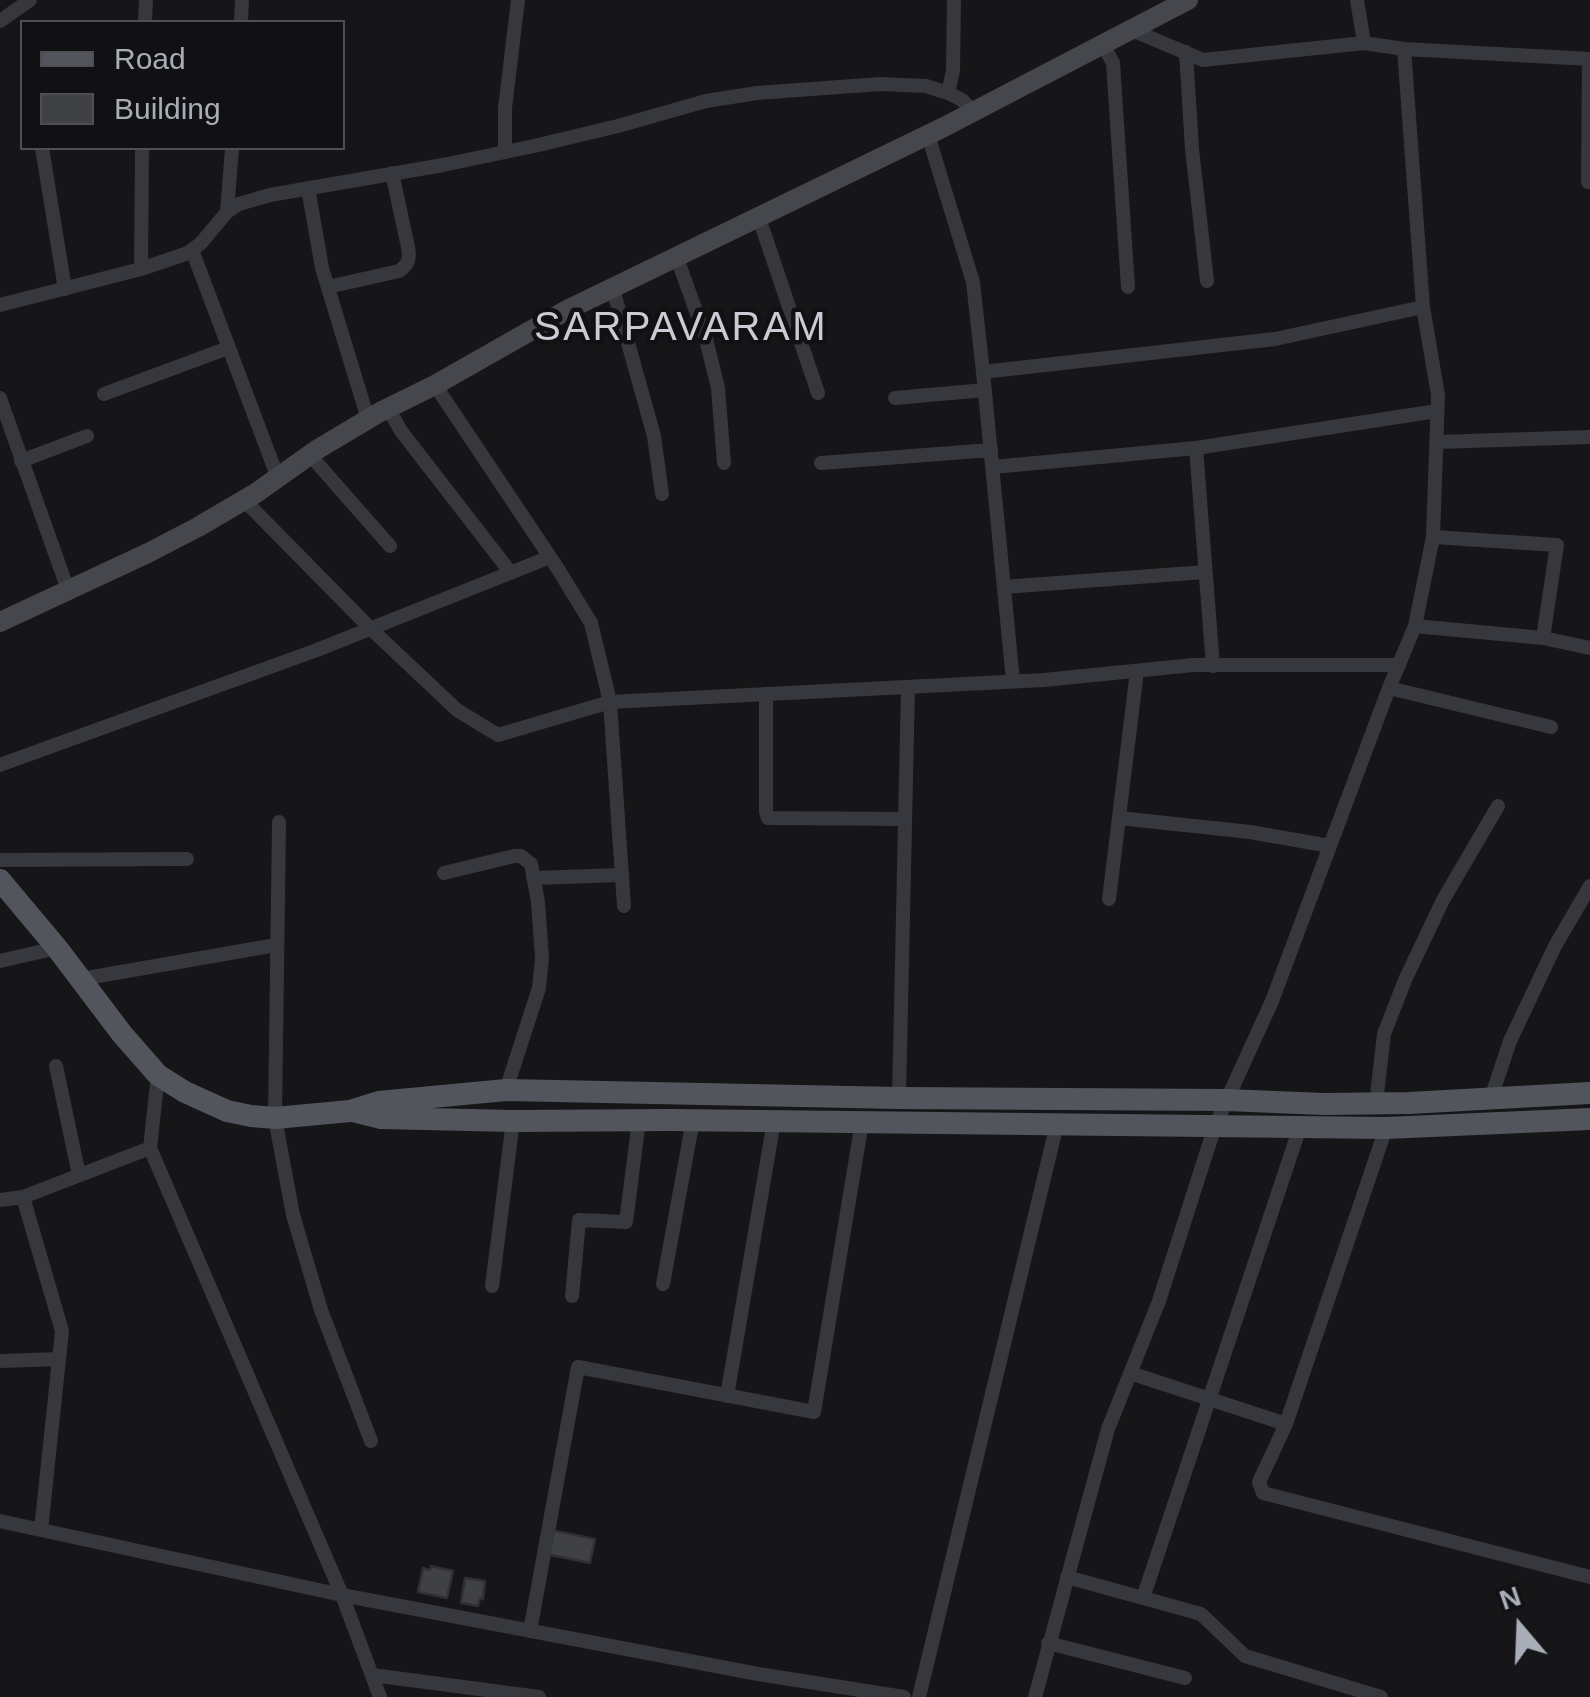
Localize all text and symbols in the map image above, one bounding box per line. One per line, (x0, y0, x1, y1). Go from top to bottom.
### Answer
legend (20, 20, 345, 150)
text: Road (114, 42, 186, 75)
text: Building (114, 92, 221, 125)
district label: SARPAVARAM (534, 305, 828, 353)
north arrow (1470, 1577, 1570, 1677)
text: N (1495, 1580, 1525, 1616)

